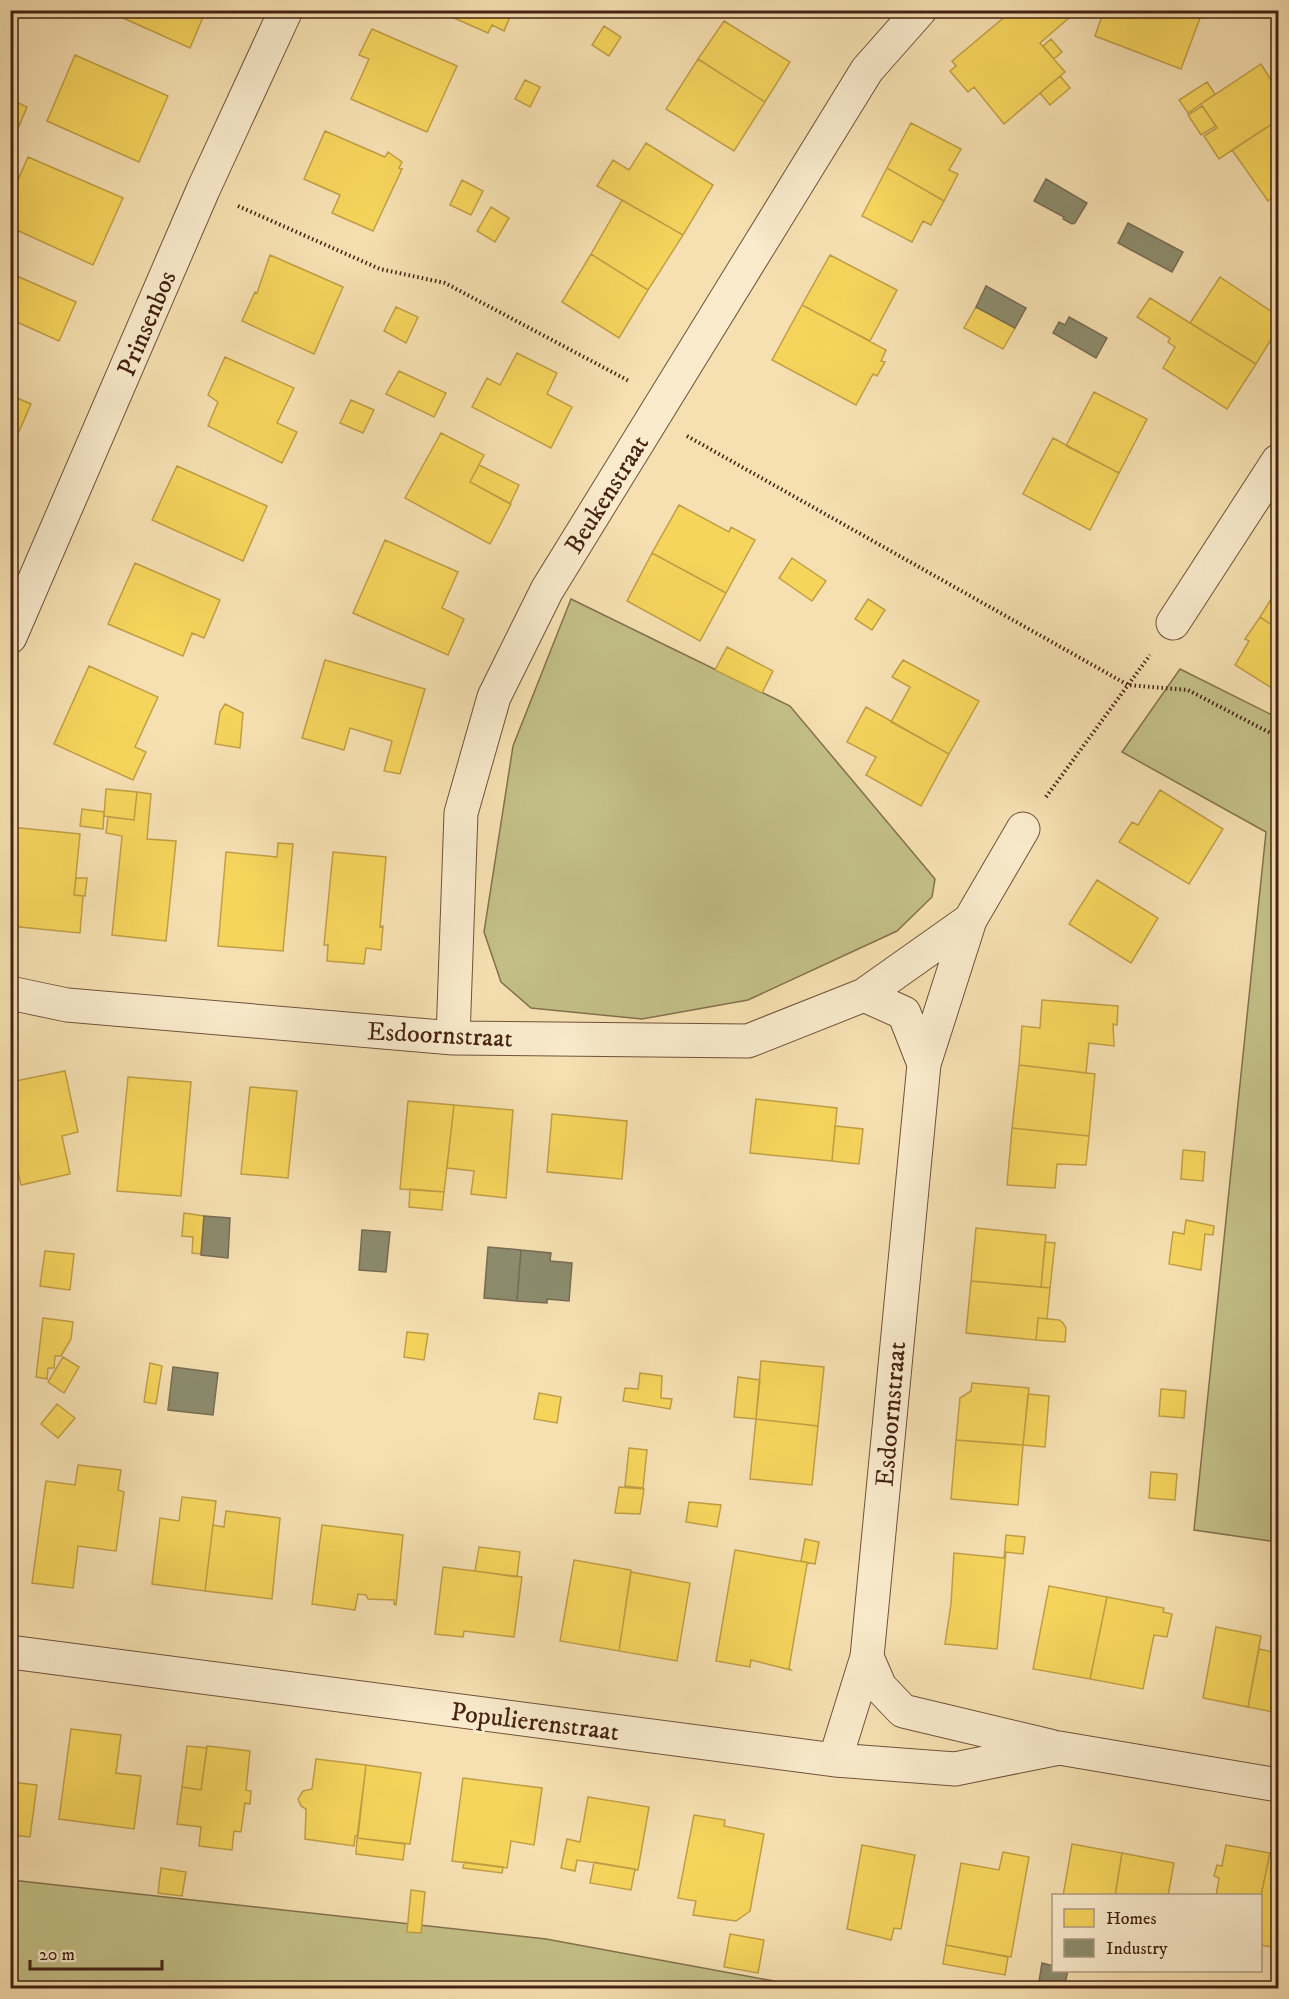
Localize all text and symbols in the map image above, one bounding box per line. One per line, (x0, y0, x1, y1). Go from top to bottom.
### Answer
street label: Prinsenbos (110, 266, 184, 381)
street label: Beukenstraat (558, 429, 657, 560)
street label: Esdoornstraat (366, 1015, 514, 1056)
street label: Esdoornstraat (869, 1340, 914, 1488)
street label: Populierenstraat (449, 1696, 621, 1749)
legend (1052, 1894, 1262, 1972)
text: Homes (1106, 1908, 1157, 1930)
scale bar (30, 1933, 162, 1971)
text: Industry (1106, 1938, 1168, 1960)
text: 20 m (39, 1944, 75, 1966)

